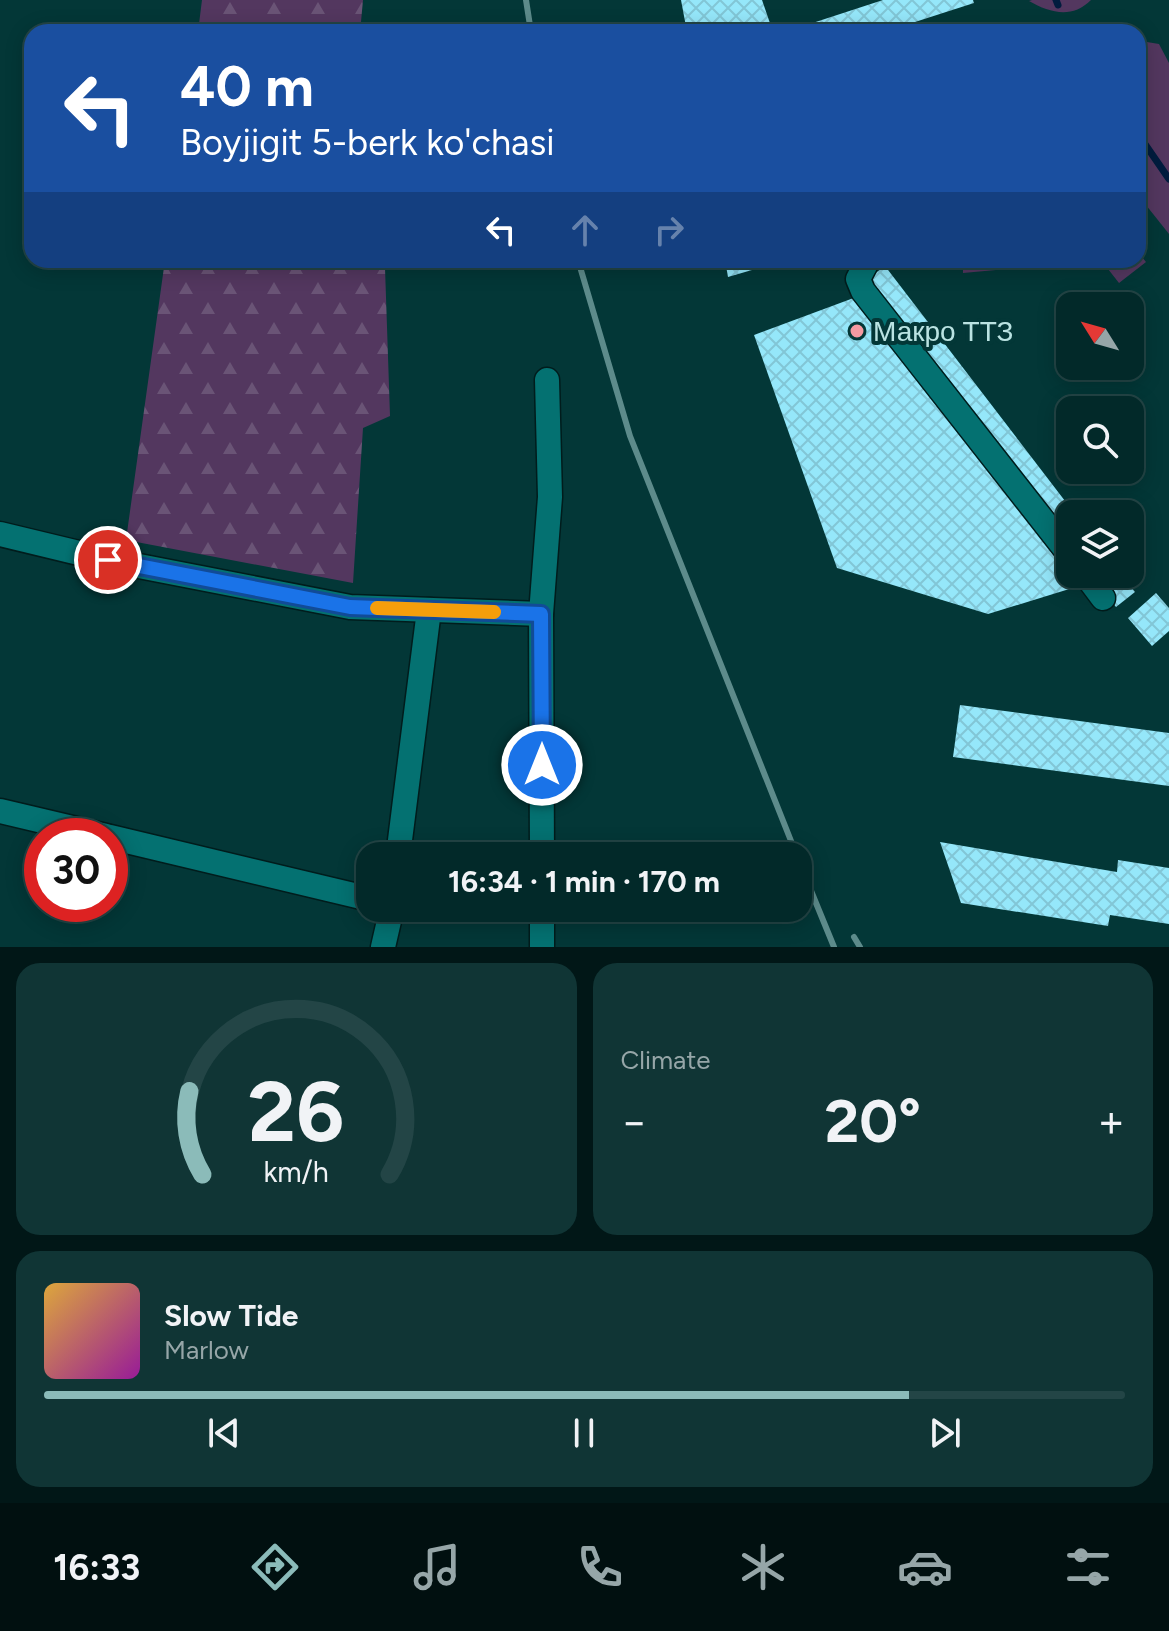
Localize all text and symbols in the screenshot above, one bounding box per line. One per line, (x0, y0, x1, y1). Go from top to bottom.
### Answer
text: 40 m (180, 53, 314, 120)
icon: left (48, 56, 152, 160)
text: Boyjigit 5-berk ko'chasi (180, 121, 555, 164)
icon: left (479, 208, 523, 252)
icon: ahead (563, 208, 607, 252)
icon: right (647, 208, 691, 252)
north arrow (1056, 292, 1144, 380)
map controls (1056, 292, 1144, 588)
place label: Макро ТТЗ (873, 314, 1013, 348)
marker: Макро ТТЗ (848, 322, 866, 340)
button: search (1056, 396, 1144, 484)
button: layers (1056, 500, 1144, 588)
pin (74, 526, 142, 594)
icon: arrive (86, 538, 130, 582)
position arrow (500, 723, 584, 807)
speed limit sign: 30 (24, 818, 128, 922)
text: 16:34 · 1 min · 170 m (448, 863, 720, 900)
text: Climate (621, 1044, 710, 1076)
text: 26 (248, 1062, 344, 1162)
text: 20° (825, 1085, 921, 1157)
text: − (621, 1095, 648, 1148)
text: + (1098, 1095, 1125, 1148)
text: km/h (264, 1155, 329, 1189)
text: Slow Tide (164, 1297, 298, 1334)
text: Marlow (164, 1334, 249, 1366)
icon: previous (202, 1411, 246, 1455)
icon: pause (562, 1411, 606, 1455)
icon: next (923, 1411, 967, 1455)
icon: directions (247, 1539, 303, 1595)
icon: music (409, 1539, 465, 1595)
icon: phone (572, 1539, 628, 1595)
icon: climate (735, 1539, 791, 1595)
icon: car (897, 1539, 953, 1595)
icon: filters (1060, 1539, 1116, 1595)
text: 16:33 (53, 1546, 140, 1589)

